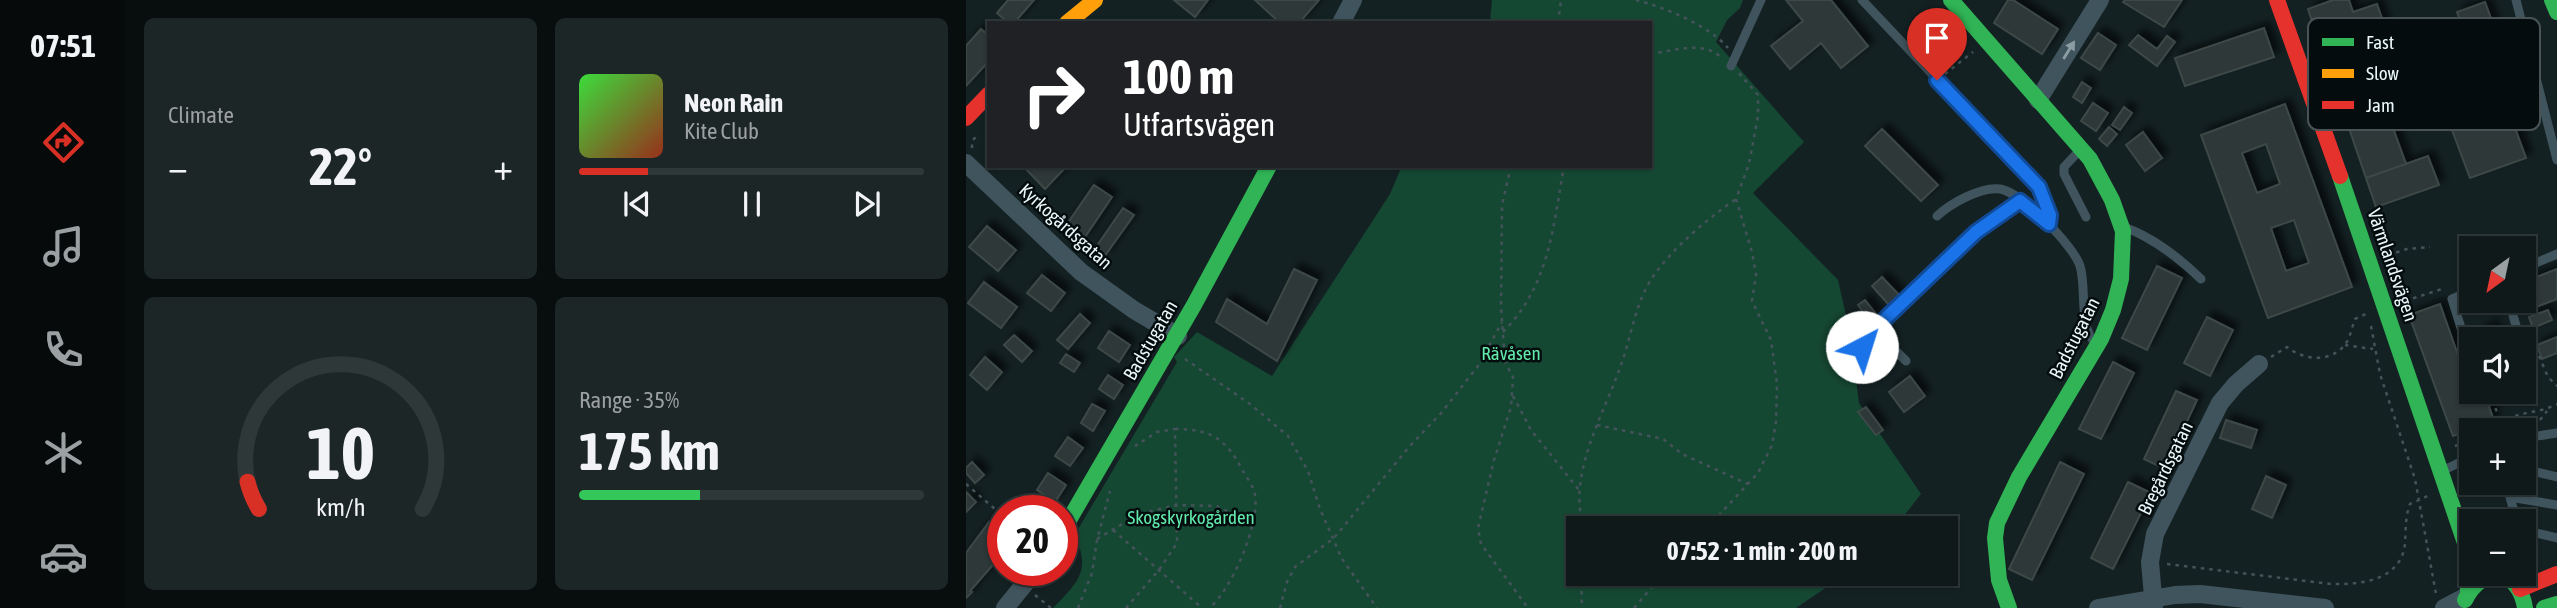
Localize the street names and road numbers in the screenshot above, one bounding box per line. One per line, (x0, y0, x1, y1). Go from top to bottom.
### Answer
street label: Kyrkogårdsgatan (1015, 179, 1117, 273)
street label: Värmlandsvägen (2363, 206, 2423, 324)
street label: Badstugatan (2044, 294, 2104, 382)
street label: Badstugatan (1118, 296, 1182, 384)
street label: Bregårdsgatan (2133, 418, 2197, 518)

